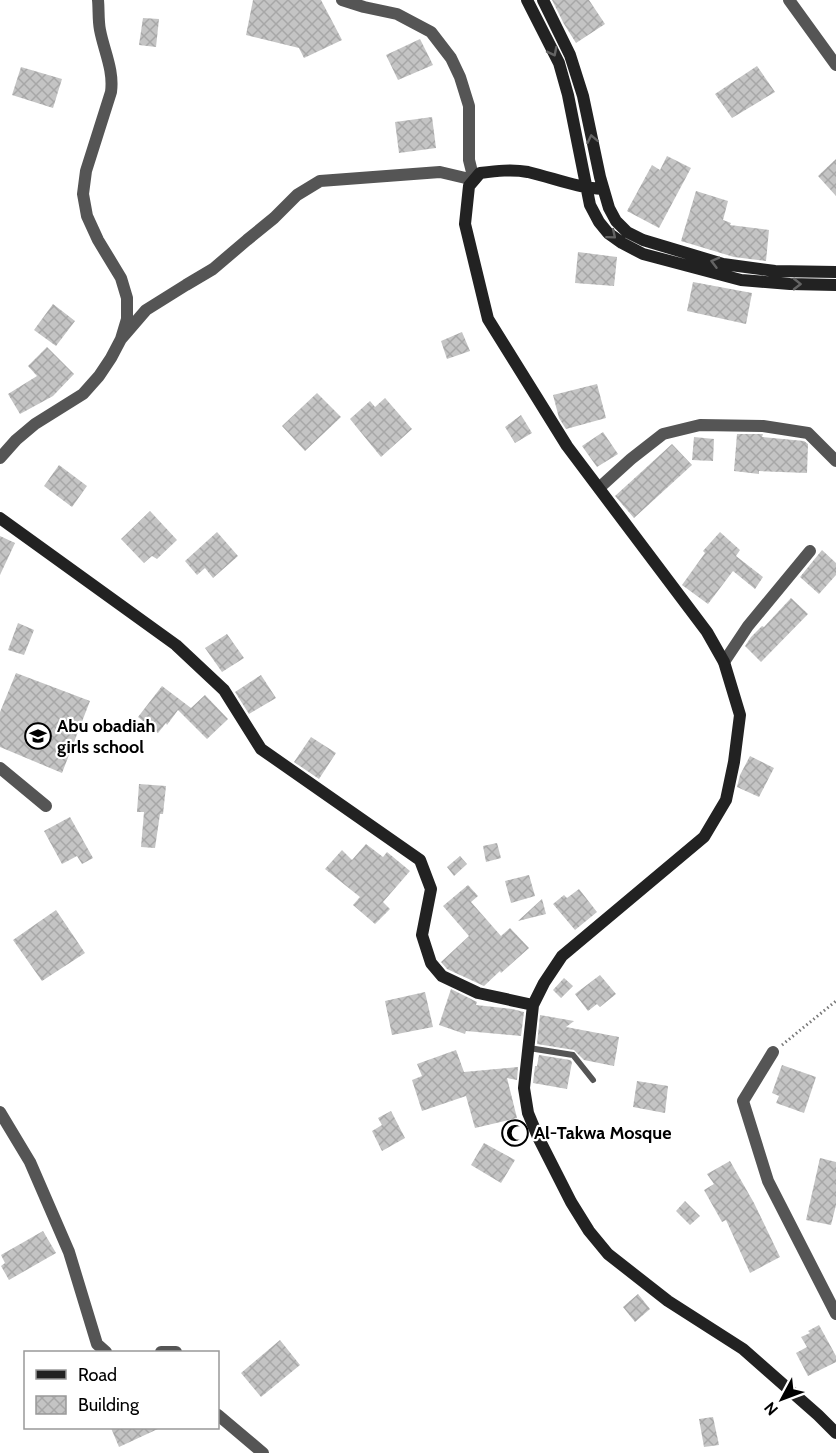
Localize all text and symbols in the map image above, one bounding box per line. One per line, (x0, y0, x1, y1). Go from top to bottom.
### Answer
one-way arrow (546, 46, 558, 57)
one-way arrow (586, 134, 599, 144)
one-way arrow (605, 227, 616, 238)
one-way arrow (710, 256, 720, 269)
one-way arrow (793, 278, 802, 290)
place label: Abu obadiah girls school (57, 715, 156, 758)
school or university icon: Abu obadiah girls school (23, 721, 53, 751)
mosque icon: Al-Takwa Mosque (500, 1118, 530, 1148)
place label: Al-Takwa Mosque (534, 1122, 672, 1144)
legend (24, 1351, 219, 1429)
text: Road (78, 1364, 117, 1386)
north arrow (752, 1369, 812, 1429)
text: Building (78, 1394, 140, 1416)
text: N (760, 1398, 782, 1419)

